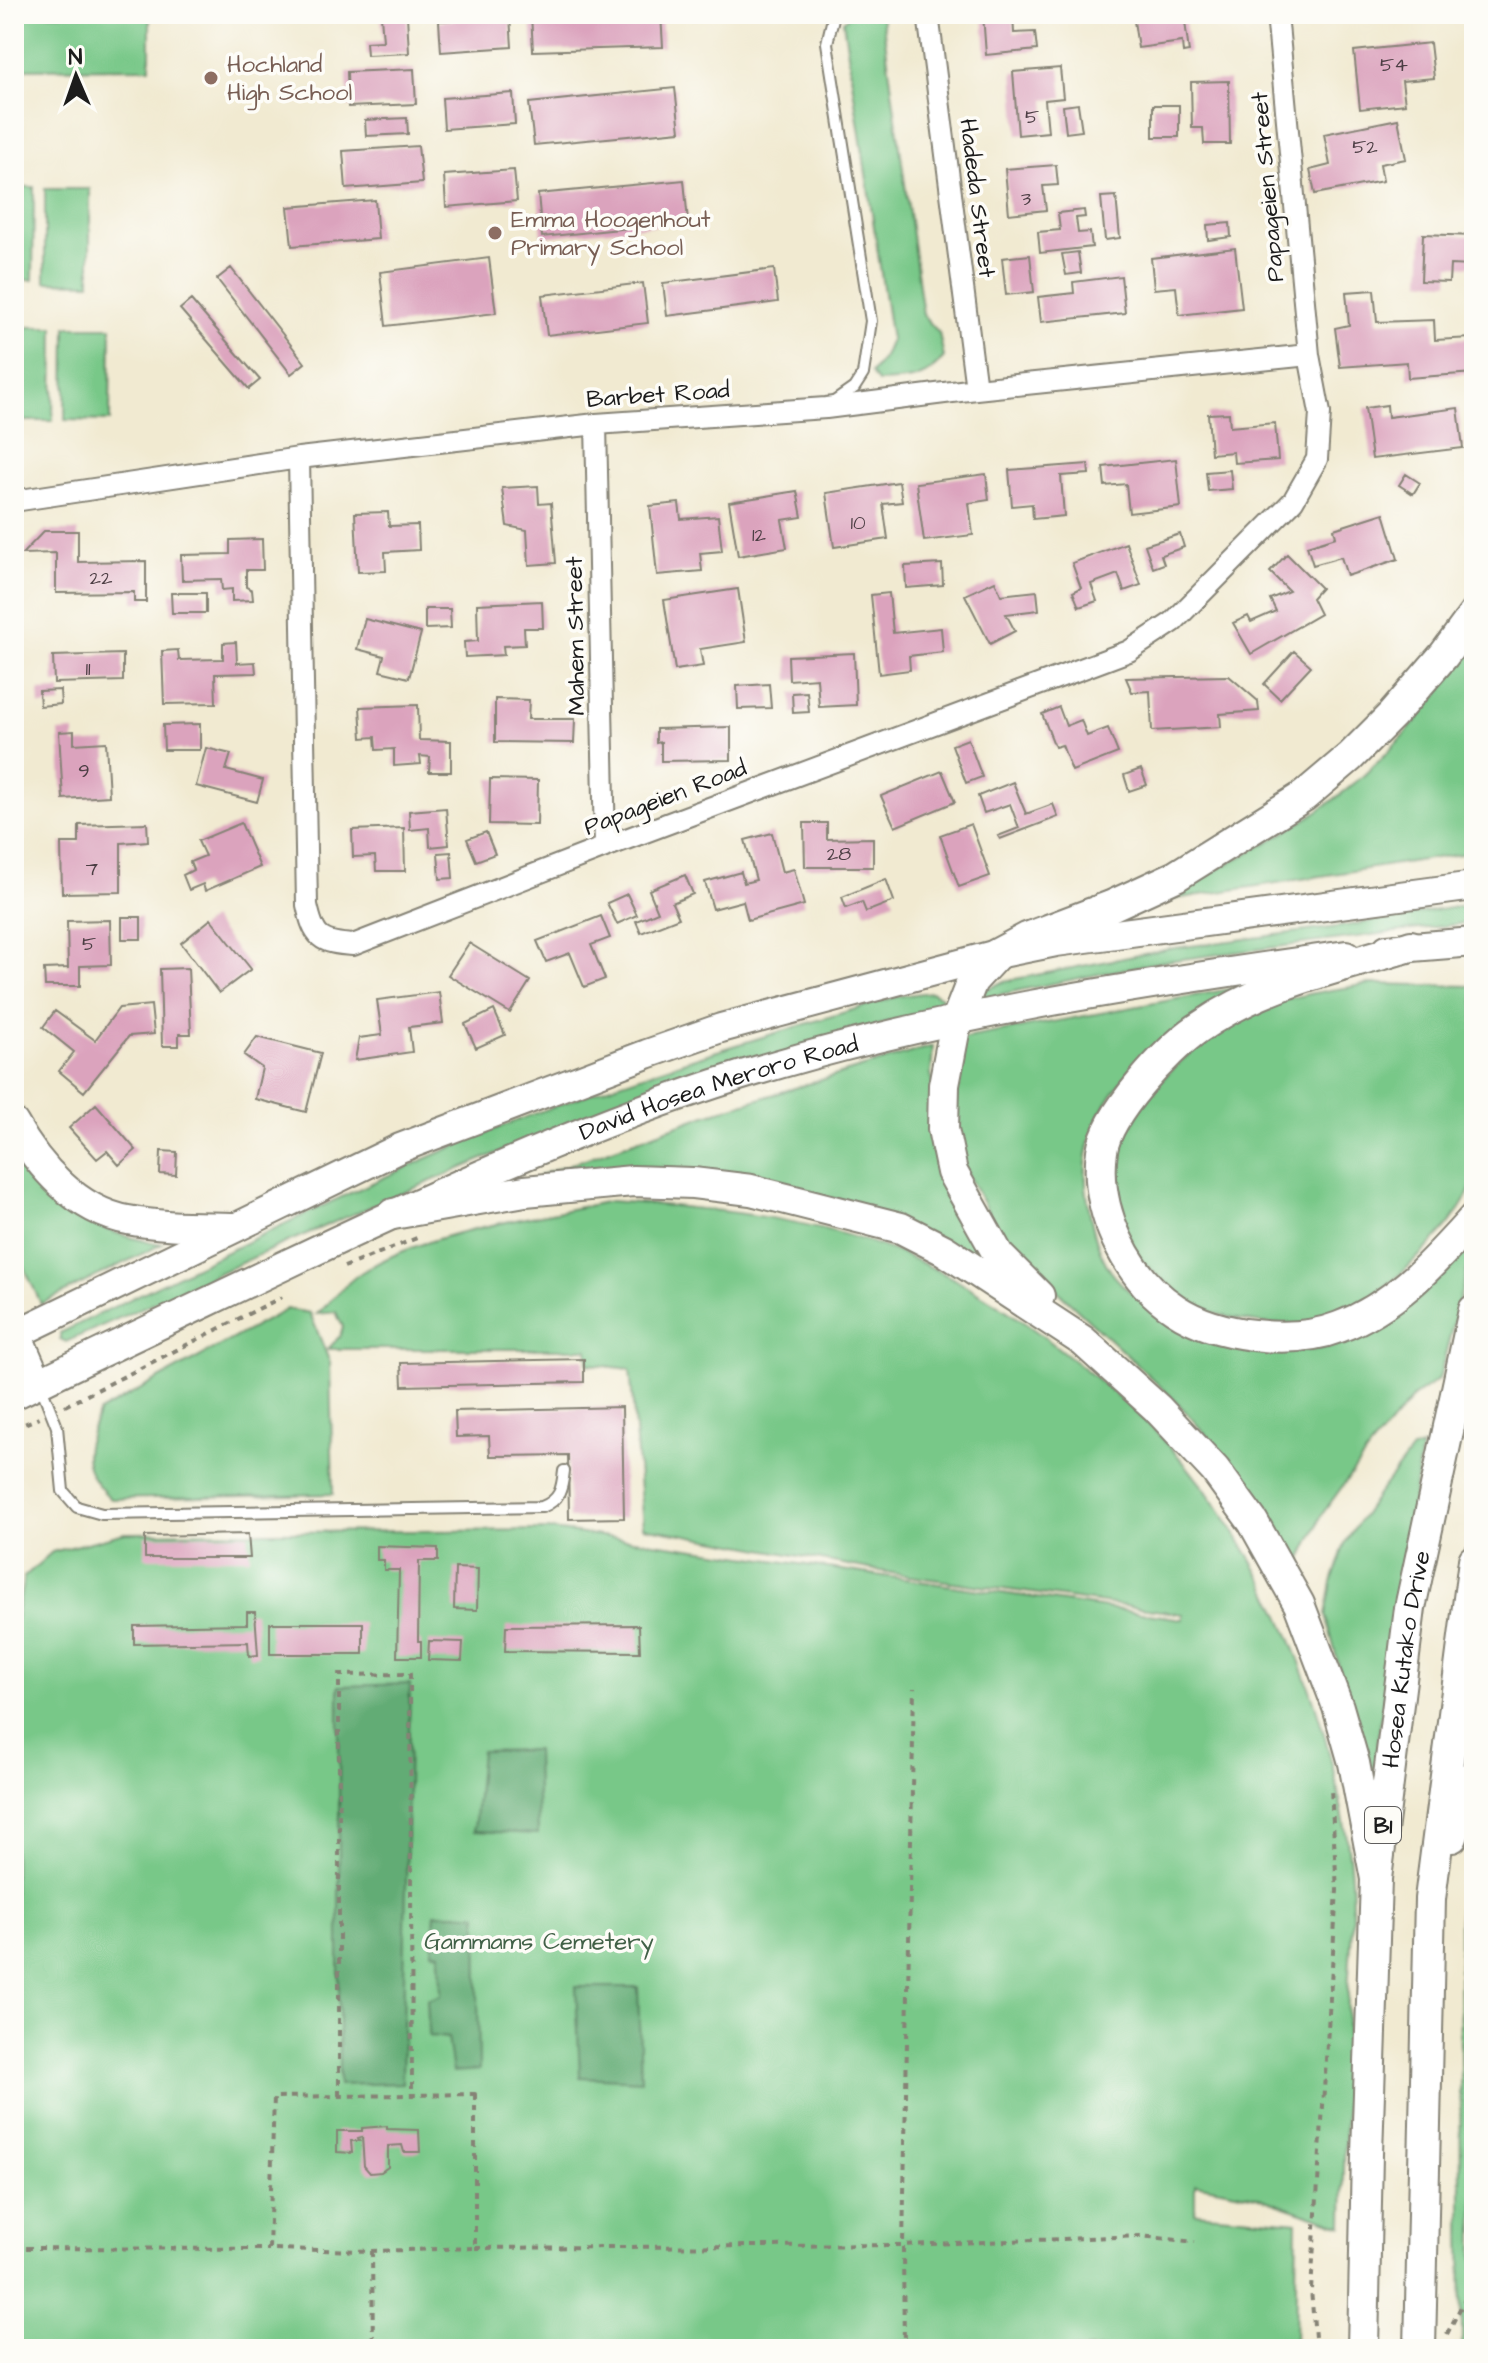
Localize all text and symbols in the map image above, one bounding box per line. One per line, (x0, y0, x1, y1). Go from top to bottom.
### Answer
north arrow (36, 36, 116, 116)
text: N (68, 42, 83, 73)
place label: Hochland High School (227, 48, 352, 111)
house number: 54 (1380, 51, 1408, 79)
marker: Hochland High School (202, 69, 220, 87)
street label: Papageien Street (1243, 90, 1294, 283)
house number: 5 (1025, 103, 1039, 131)
street label: Hadeda Street (950, 117, 1004, 280)
house number: 52 (1352, 133, 1378, 161)
house number: 3 (1021, 185, 1031, 213)
place label: Emma Hoogenhout Primary School (511, 203, 711, 266)
marker: Emma Hoogenhout Primary School (486, 224, 504, 242)
street label: Barbet Road (585, 373, 731, 417)
house number: 10 (850, 509, 866, 537)
house number: 12 (752, 521, 767, 549)
street label: Mahem Street (558, 556, 594, 716)
house number: 22 (90, 564, 113, 592)
house number: 11 (85, 655, 91, 683)
street label: Papageien Road (579, 751, 752, 846)
house number: 9 (78, 757, 90, 785)
house number: 28 (827, 840, 851, 868)
house number: 7 (86, 855, 98, 883)
house number: 5 (82, 930, 96, 958)
street label: David Hosea Meroro Road (574, 1027, 862, 1150)
street label: Hosea Kutako Drive (1374, 1548, 1440, 1770)
road number: B1 (1365, 1807, 1401, 1843)
park label: Gammams Cemetery (424, 1925, 654, 1960)

